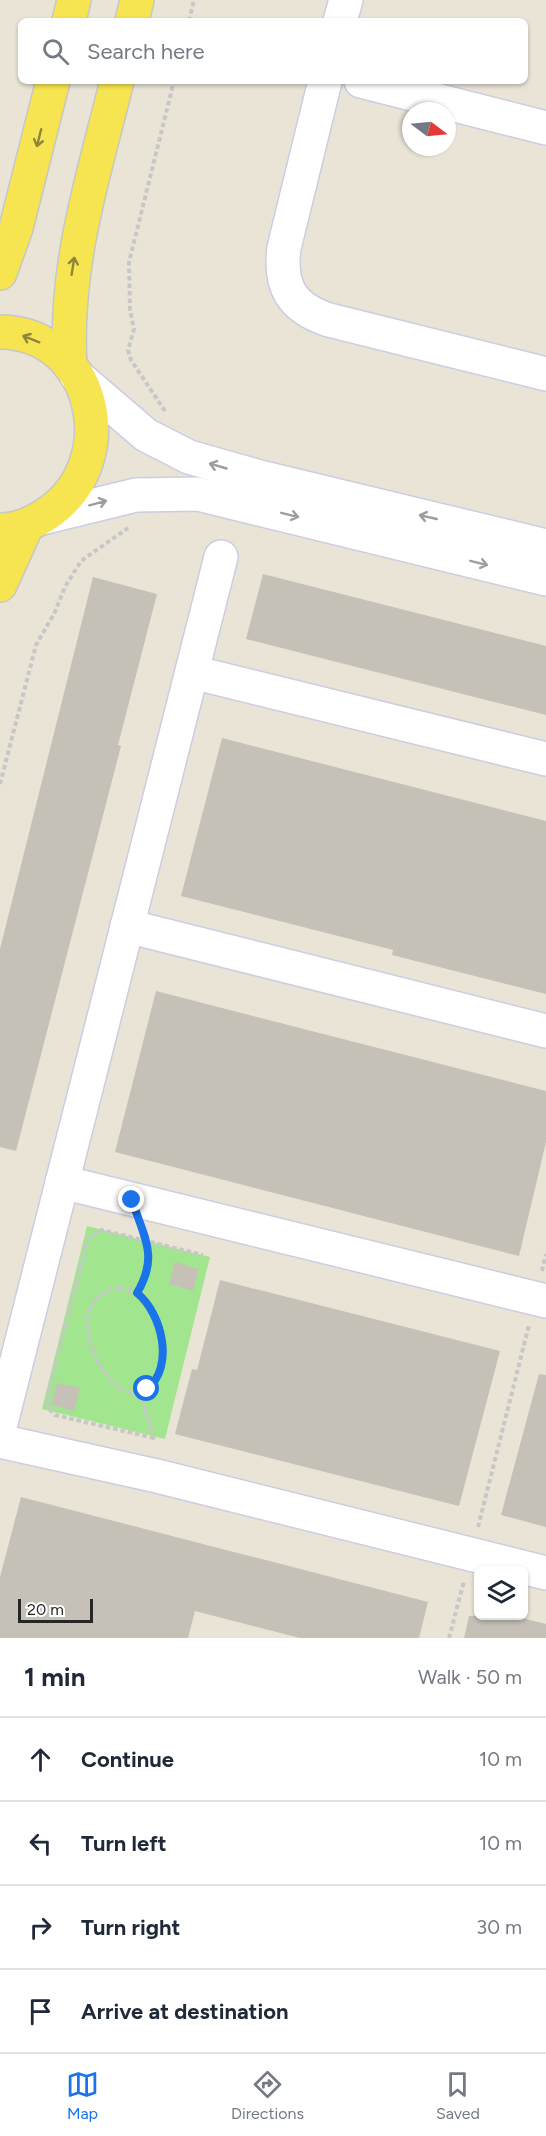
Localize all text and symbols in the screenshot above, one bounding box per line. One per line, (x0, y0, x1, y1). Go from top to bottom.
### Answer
search box (18, 18, 528, 84)
icon: search (39, 35, 72, 68)
text: Search here (87, 38, 205, 65)
north arrow (402, 102, 456, 156)
one-way arrow (33, 128, 45, 147)
one-way arrow (68, 257, 79, 276)
one-way arrow (22, 333, 41, 344)
one-way arrow (209, 460, 228, 471)
one-way arrow (88, 496, 107, 508)
one-way arrow (280, 510, 299, 522)
one-way arrow (419, 511, 438, 523)
one-way arrow (469, 557, 488, 569)
route end (118, 1186, 144, 1212)
route start (133, 1375, 159, 1401)
map controls (474, 1566, 528, 1620)
button: layers (474, 1566, 528, 1620)
scale bar (18, 1596, 93, 1624)
text: 20 m (27, 1600, 64, 1619)
text: 1 min (24, 1661, 85, 1693)
text: Walk · 50 m (418, 1665, 522, 1689)
icon: ahead (24, 1743, 57, 1776)
text: Continue (81, 1746, 174, 1773)
text: 10 m (479, 1747, 522, 1771)
icon: left (24, 1827, 57, 1860)
text: Turn left (81, 1830, 167, 1857)
text: 10 m (479, 1831, 522, 1855)
icon: right (24, 1911, 57, 1944)
text: Turn right (81, 1914, 180, 1941)
text: 30 m (476, 1915, 522, 1939)
icon: arrive (24, 1995, 57, 2028)
text: Arrive at destination (81, 1998, 289, 2025)
tab: Map (66, 2068, 99, 2123)
tab: Directions (231, 2068, 304, 2123)
tab: Saved (436, 2068, 480, 2123)

